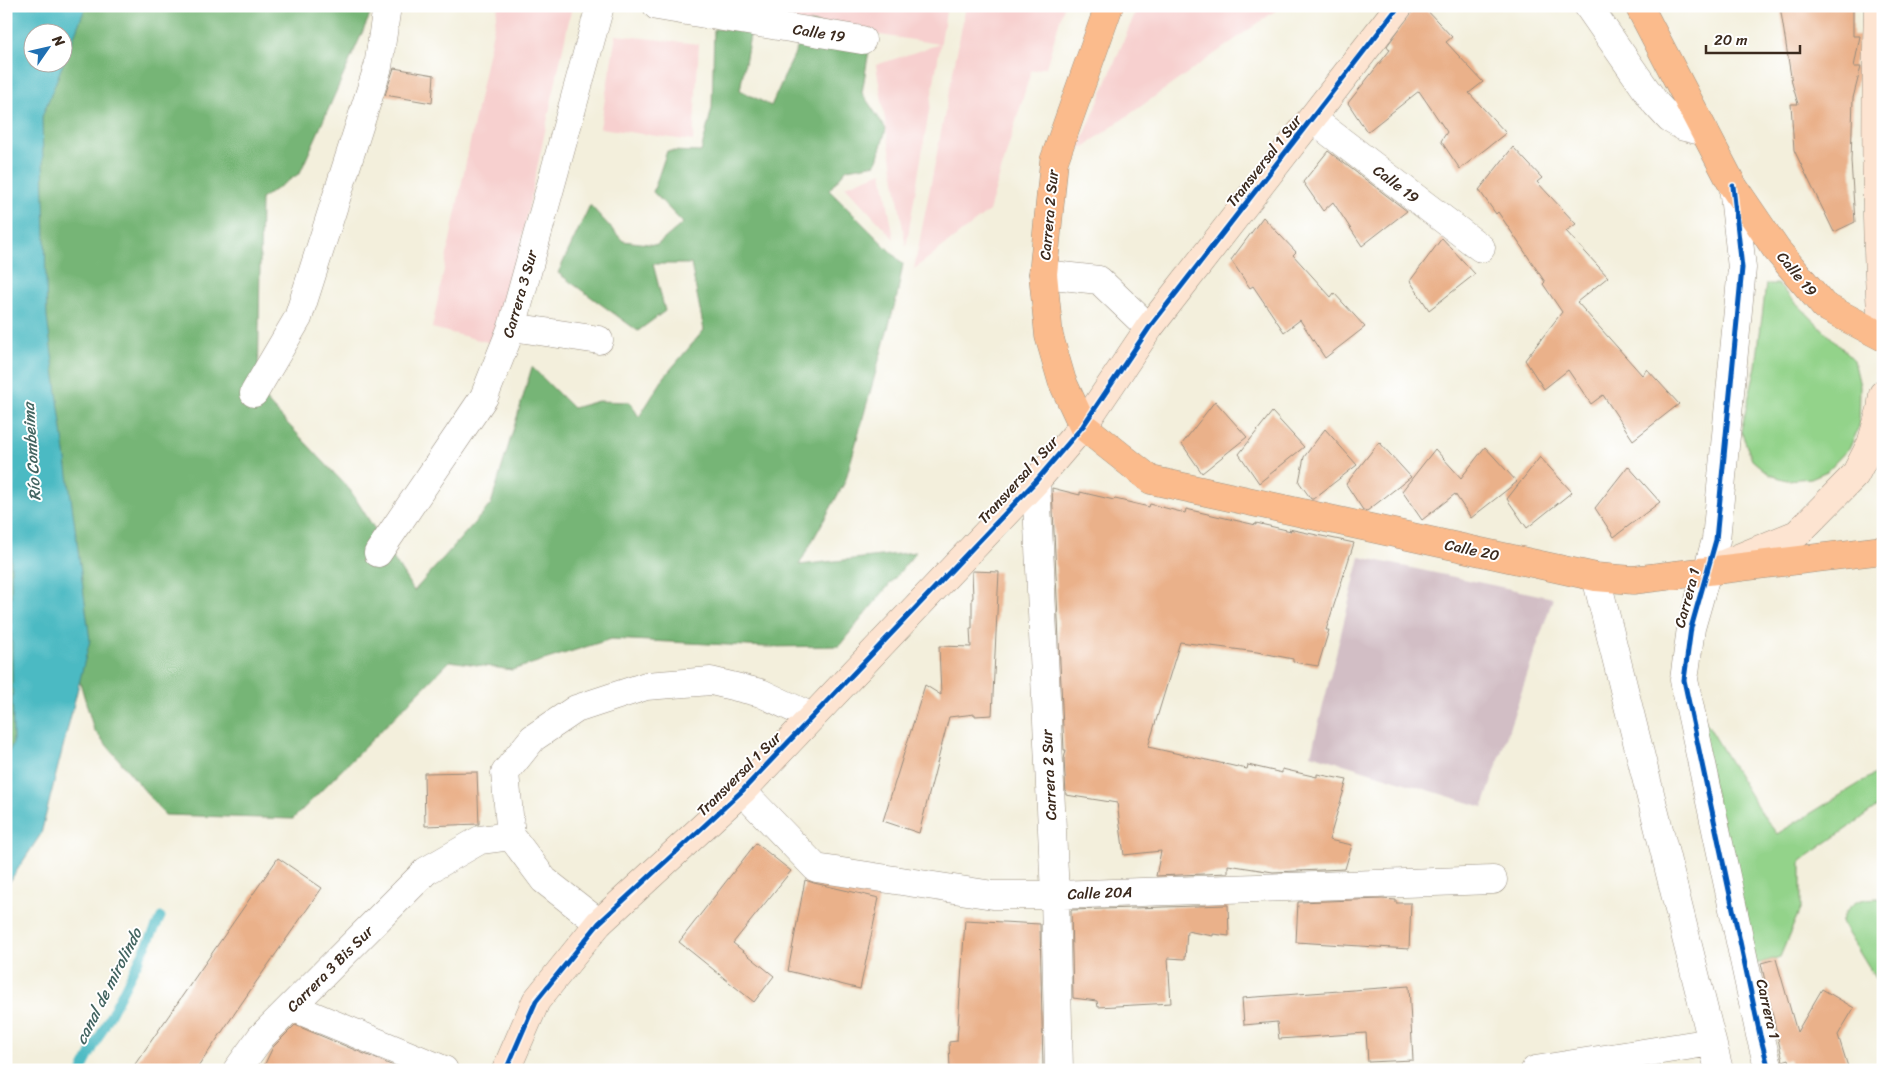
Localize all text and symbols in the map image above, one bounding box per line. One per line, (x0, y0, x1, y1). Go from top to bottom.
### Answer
street label: Calle 19 (791, 16, 847, 50)
north arrow (22, 22, 72, 72)
scale bar (1706, 22, 1800, 54)
text: 20 m (1714, 27, 1748, 53)
text: N (45, 29, 72, 52)
street label: Transversal 1 Sur (1219, 108, 1309, 213)
street label: Calle 19 (1367, 158, 1425, 210)
street label: Carrera 2 Sur (1032, 168, 1066, 261)
street label: Calle 19 (1770, 245, 1824, 303)
street label: Carrera 3 Sur (495, 246, 545, 341)
water label: Río Combeima (13, 400, 49, 502)
street label: Transversal 1 Sur (971, 429, 1066, 530)
street label: Calle 20 (1442, 532, 1502, 568)
street label: Carrera 1 (1667, 565, 1707, 631)
street label: Transversal 1 Sur (690, 725, 788, 823)
street label: Carrera 2 Sur (1034, 728, 1064, 821)
street label: Calle 20A (1067, 879, 1133, 907)
street label: Carrera 3 Bis Sur (280, 919, 380, 1019)
water label: canal de mirolindo (67, 921, 151, 1050)
street label: Carrera 1 (1748, 976, 1788, 1042)

